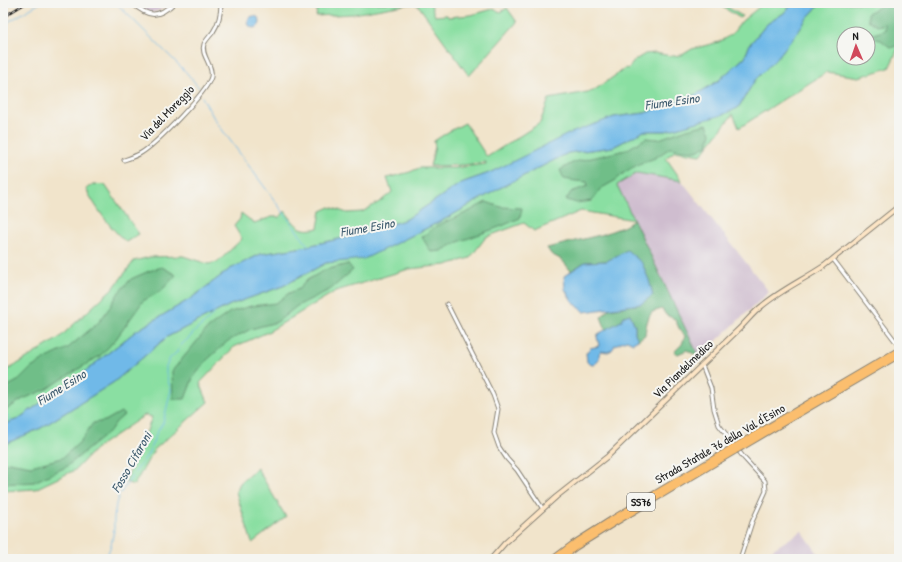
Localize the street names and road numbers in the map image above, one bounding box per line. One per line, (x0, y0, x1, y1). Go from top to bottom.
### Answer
street label: Via del Moreggio (136, 81, 198, 144)
street label: Via Piandelmedico (649, 335, 717, 402)
street label: Strada Statale 76 della Val d'Esino (652, 399, 788, 488)
road number: SS76 (627, 493, 655, 511)

